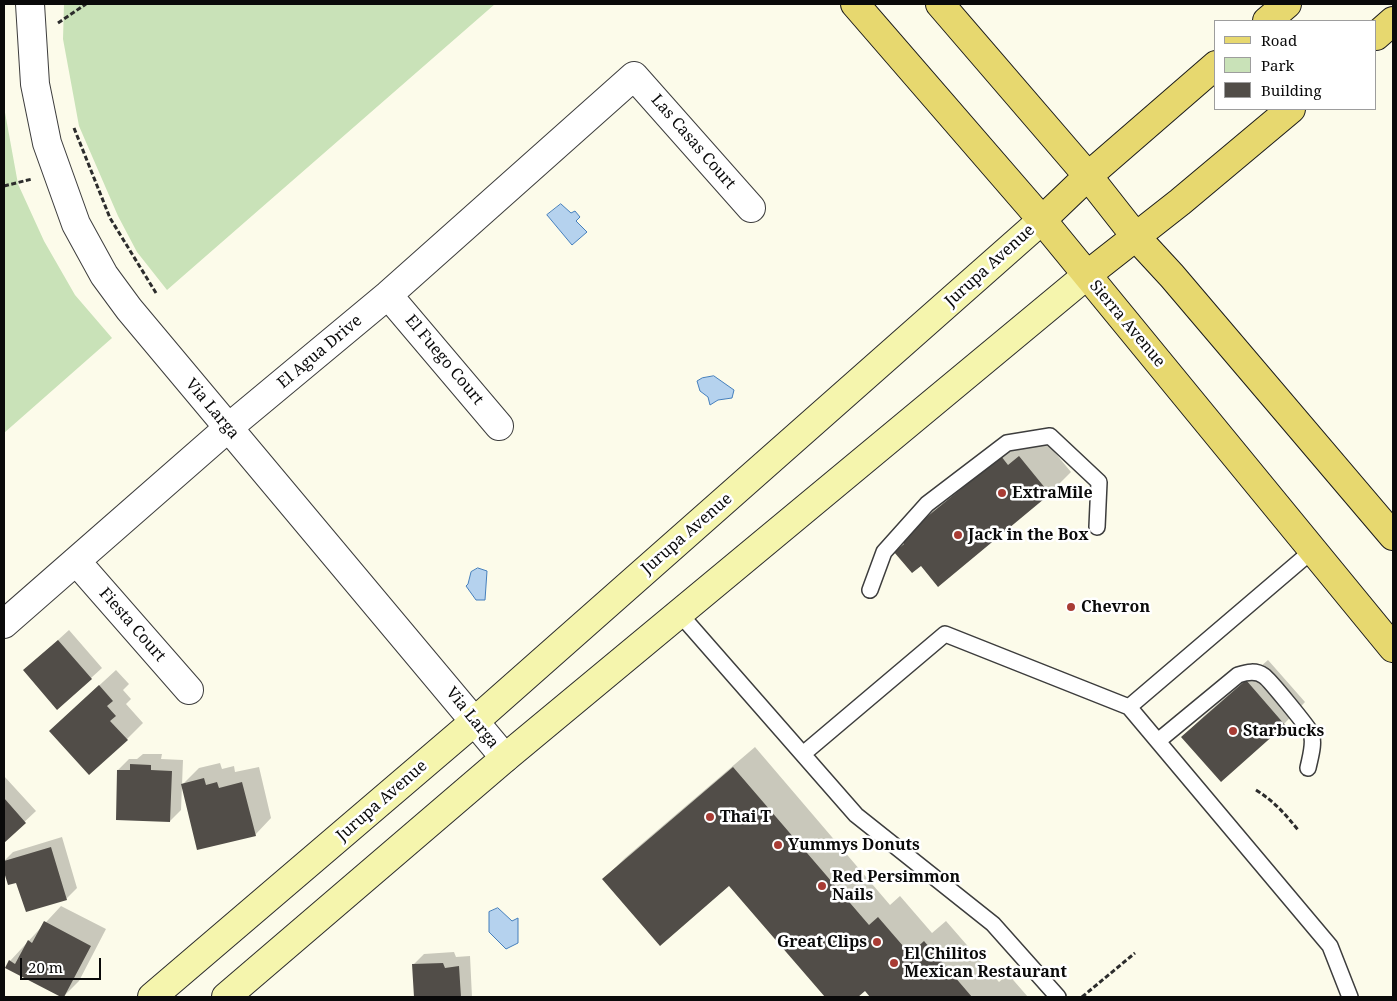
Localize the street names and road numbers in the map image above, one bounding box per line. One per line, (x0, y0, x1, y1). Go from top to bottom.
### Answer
street label: Las Casas Court (647, 91, 739, 193)
street label: Jurupa Avenue (941, 221, 1039, 311)
street label: Sierra Avenue (1085, 277, 1169, 371)
street label: El Agua Drive (274, 311, 366, 393)
street label: El Fuego Court (401, 311, 487, 409)
street label: Via Larga (181, 375, 243, 443)
street label: Jurupa Avenue (638, 489, 736, 579)
street label: Fiesta Court (95, 584, 169, 666)
street label: Via Larga (442, 684, 502, 752)
street label: Jurupa Avenue (333, 756, 431, 846)

